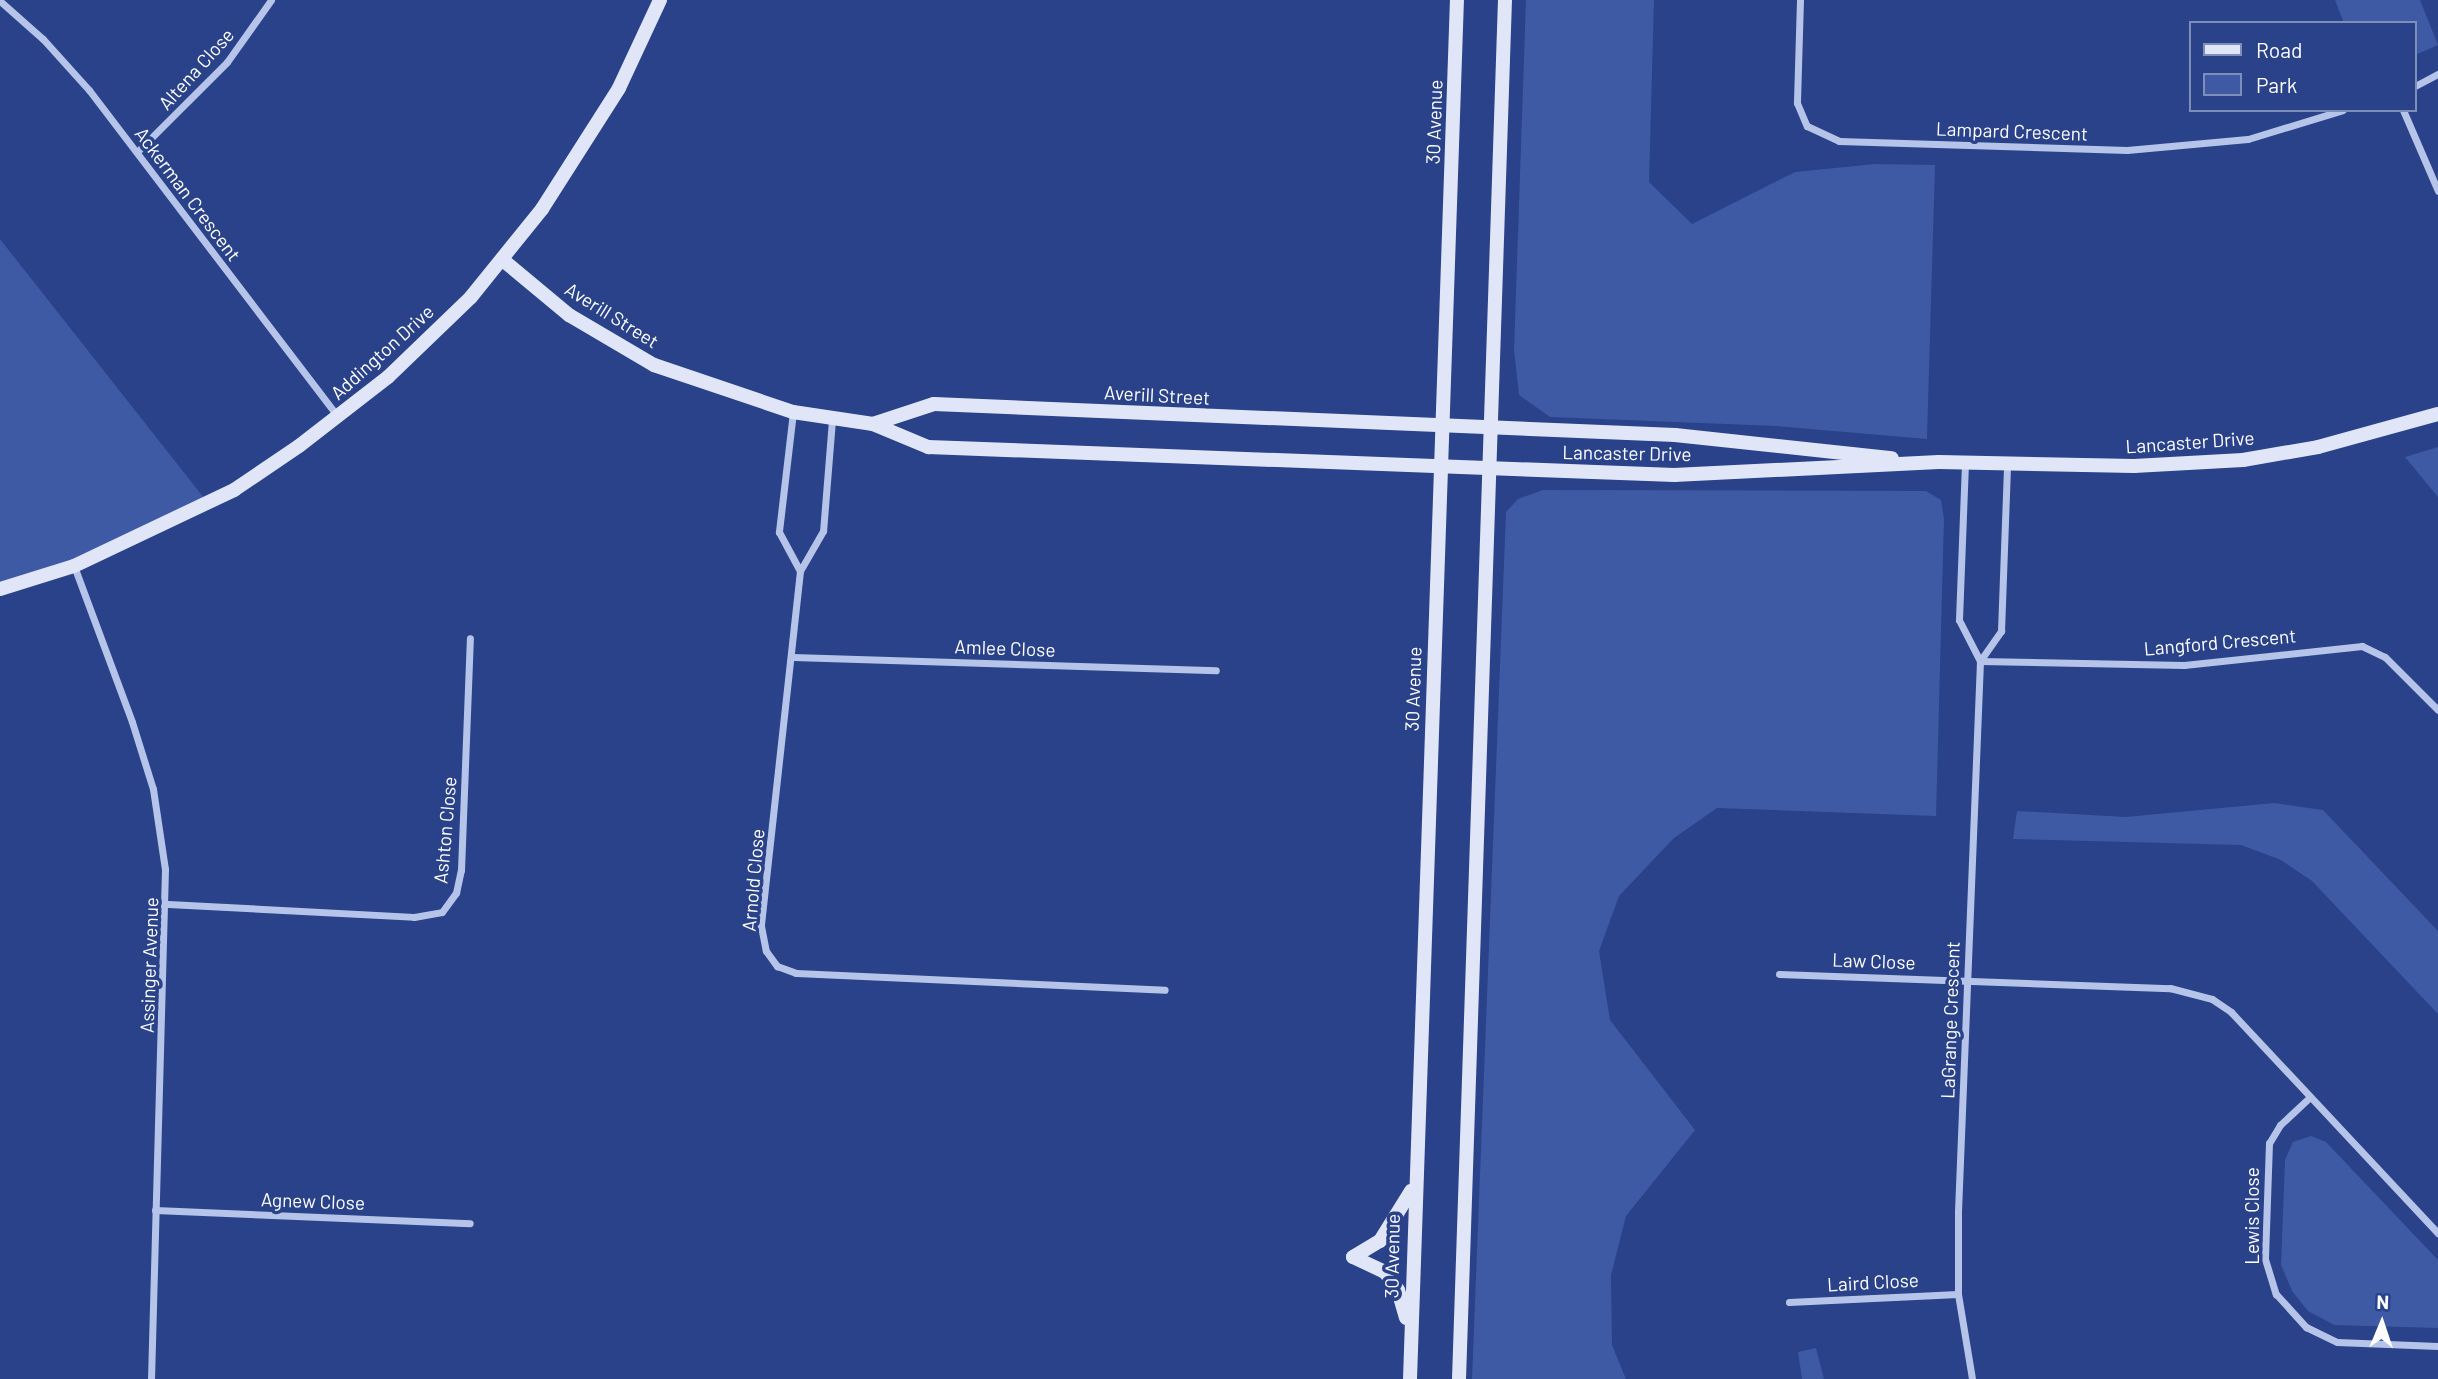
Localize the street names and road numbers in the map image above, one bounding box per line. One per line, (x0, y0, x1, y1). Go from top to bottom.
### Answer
street label: Altena Close (153, 23, 239, 115)
street label: 30 Avenue (1421, 79, 1447, 165)
street label: Lampard Crescent (1936, 117, 2088, 145)
street label: Ackerman Crescent (130, 123, 246, 265)
street label: Averill Street (561, 277, 663, 353)
street label: Addington Drive (326, 300, 438, 404)
street label: Averill Street (1103, 381, 1211, 409)
street label: Lancaster Drive (2125, 426, 2255, 458)
street label: Lancaster Drive (1562, 440, 1692, 466)
street label: Langford Crescent (2143, 624, 2297, 660)
street label: Amlee Close (954, 635, 1056, 661)
street label: 30 Avenue (1400, 646, 1426, 732)
street label: Ashton Close (429, 775, 461, 885)
street label: Arnold Close (737, 828, 769, 932)
street label: Assinger Avenue (135, 897, 163, 1033)
street label: LaGrange Crescent (1936, 941, 1964, 1099)
street label: Law Close (1832, 948, 1916, 974)
street label: Lewis Close (2241, 1167, 2263, 1265)
street label: Agnew Close (260, 1188, 366, 1214)
street label: 30 Avenue (1380, 1213, 1404, 1299)
street label: Laird Close (1827, 1268, 1919, 1296)

